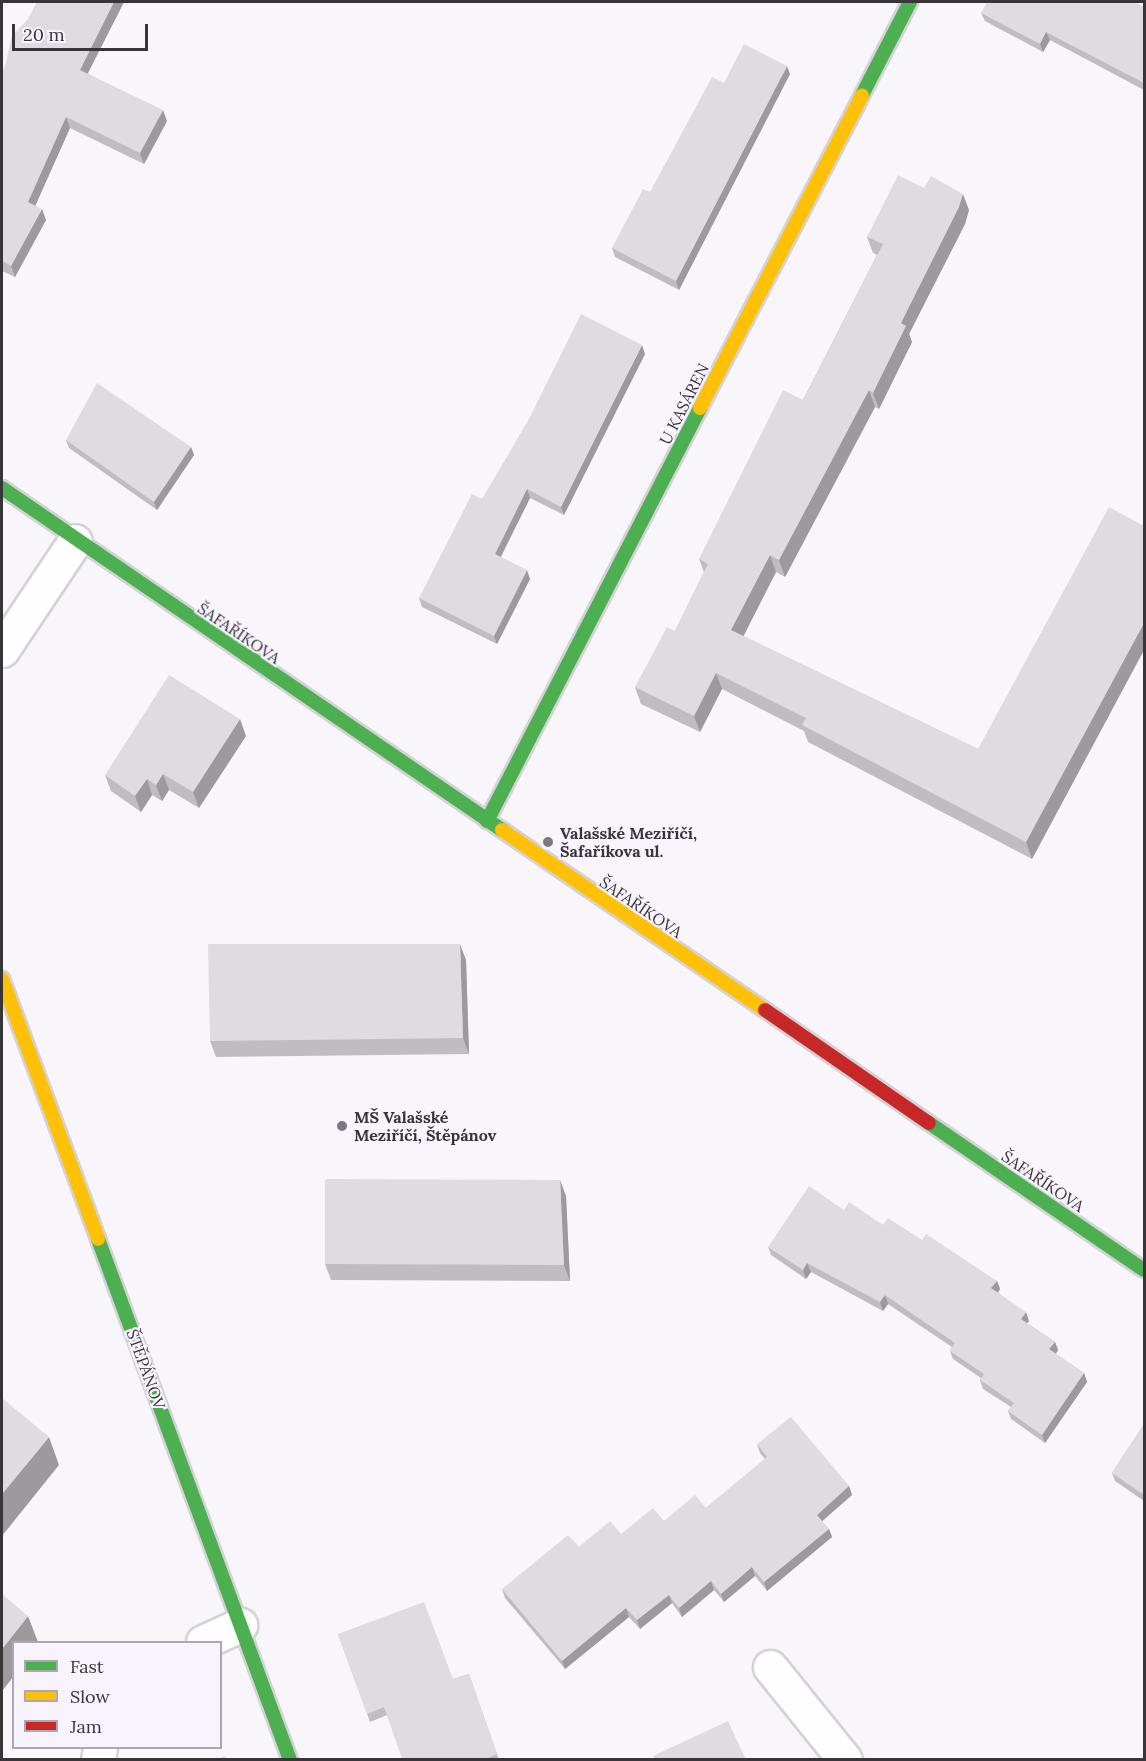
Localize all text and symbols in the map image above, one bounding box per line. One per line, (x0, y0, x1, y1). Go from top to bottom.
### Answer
scale bar (15, 12, 152, 50)
text: 20 m (23, 23, 65, 46)
street label: U KASÁREN (655, 360, 713, 448)
street label: ŠAFAŘÍKOVA (194, 598, 284, 668)
place label: Valašské Meziříčí, Šafaříkova ul. (560, 823, 697, 861)
marker: Valašské Meziříčí, Šafaříkova ul. (541, 835, 555, 849)
street label: ŠAFAŘÍKOVA (596, 872, 686, 942)
place label: MŠ Valašské Meziříčí, Štěpánov (354, 1107, 496, 1145)
marker: MŠ Valašské Meziříčí, Štěpánov (335, 1119, 349, 1133)
street label: ŠAFAŘÍKOVA (998, 1146, 1088, 1216)
street label: ŠTĚPÁNOV (123, 1326, 169, 1412)
legend (12, 1641, 222, 1749)
text: Fast (70, 1655, 104, 1678)
text: Slow (70, 1685, 110, 1708)
text: Jam (70, 1715, 102, 1738)

